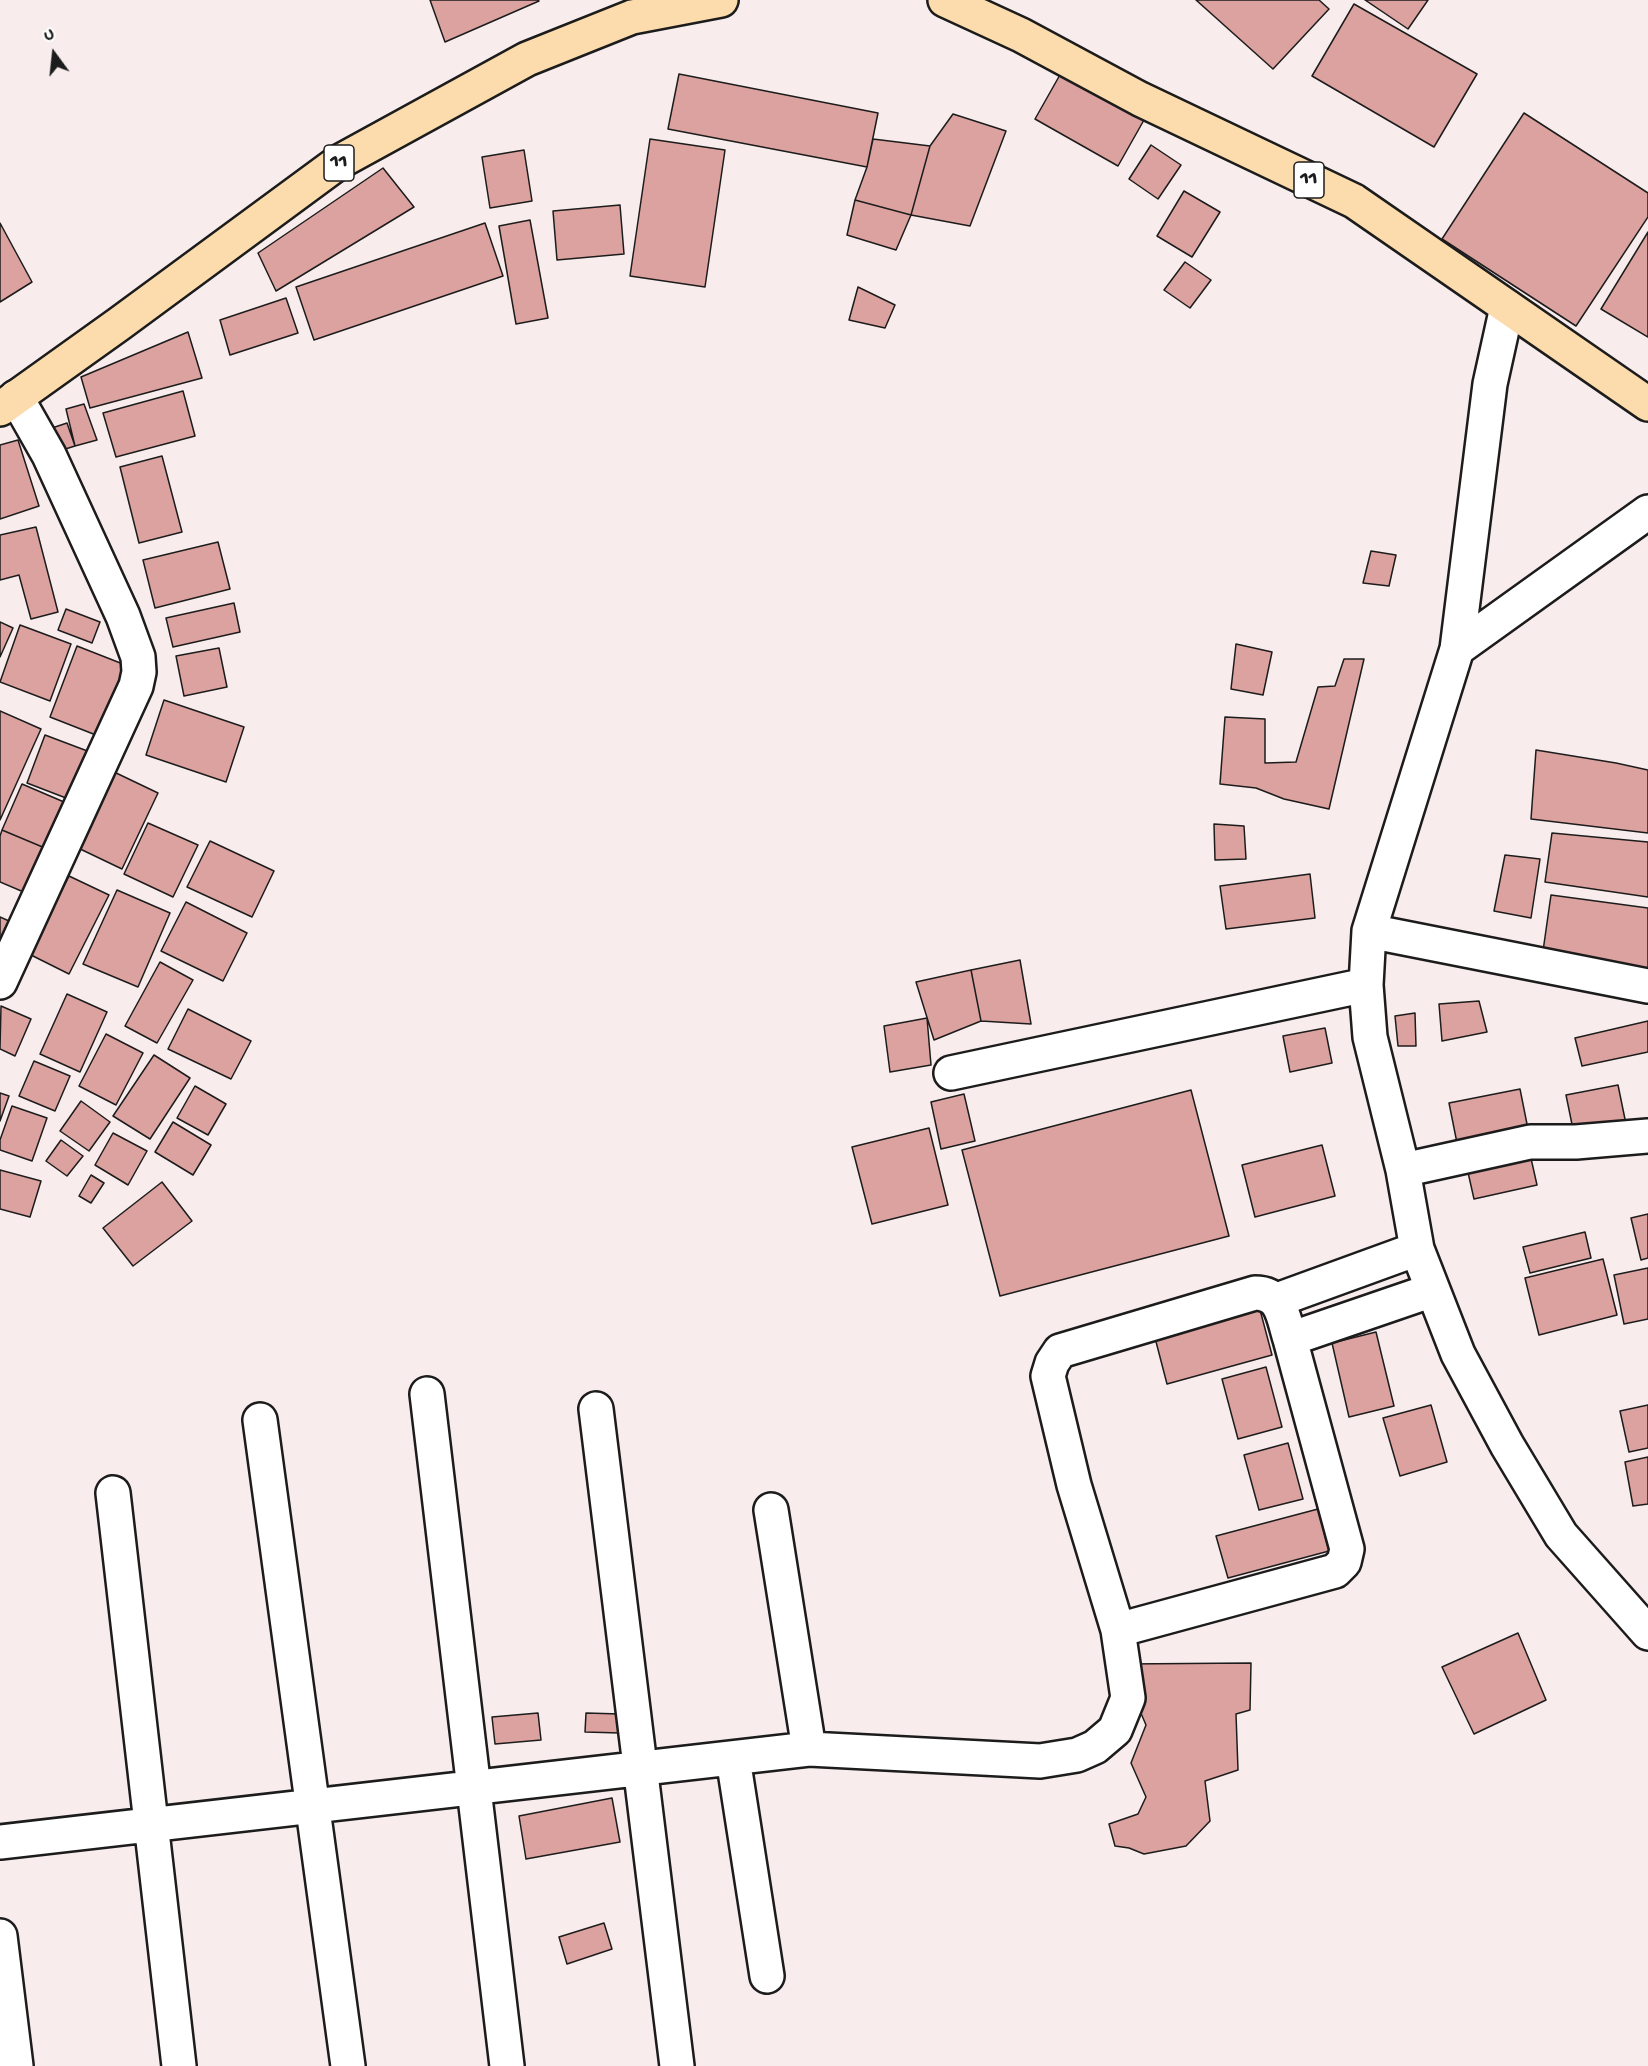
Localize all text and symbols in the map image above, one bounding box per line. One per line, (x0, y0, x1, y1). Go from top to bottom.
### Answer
north arrow (24, 24, 84, 84)
text: U (42, 26, 56, 47)
road number: 11 (324, 145, 354, 181)
road number: 11 (1294, 162, 1324, 198)

